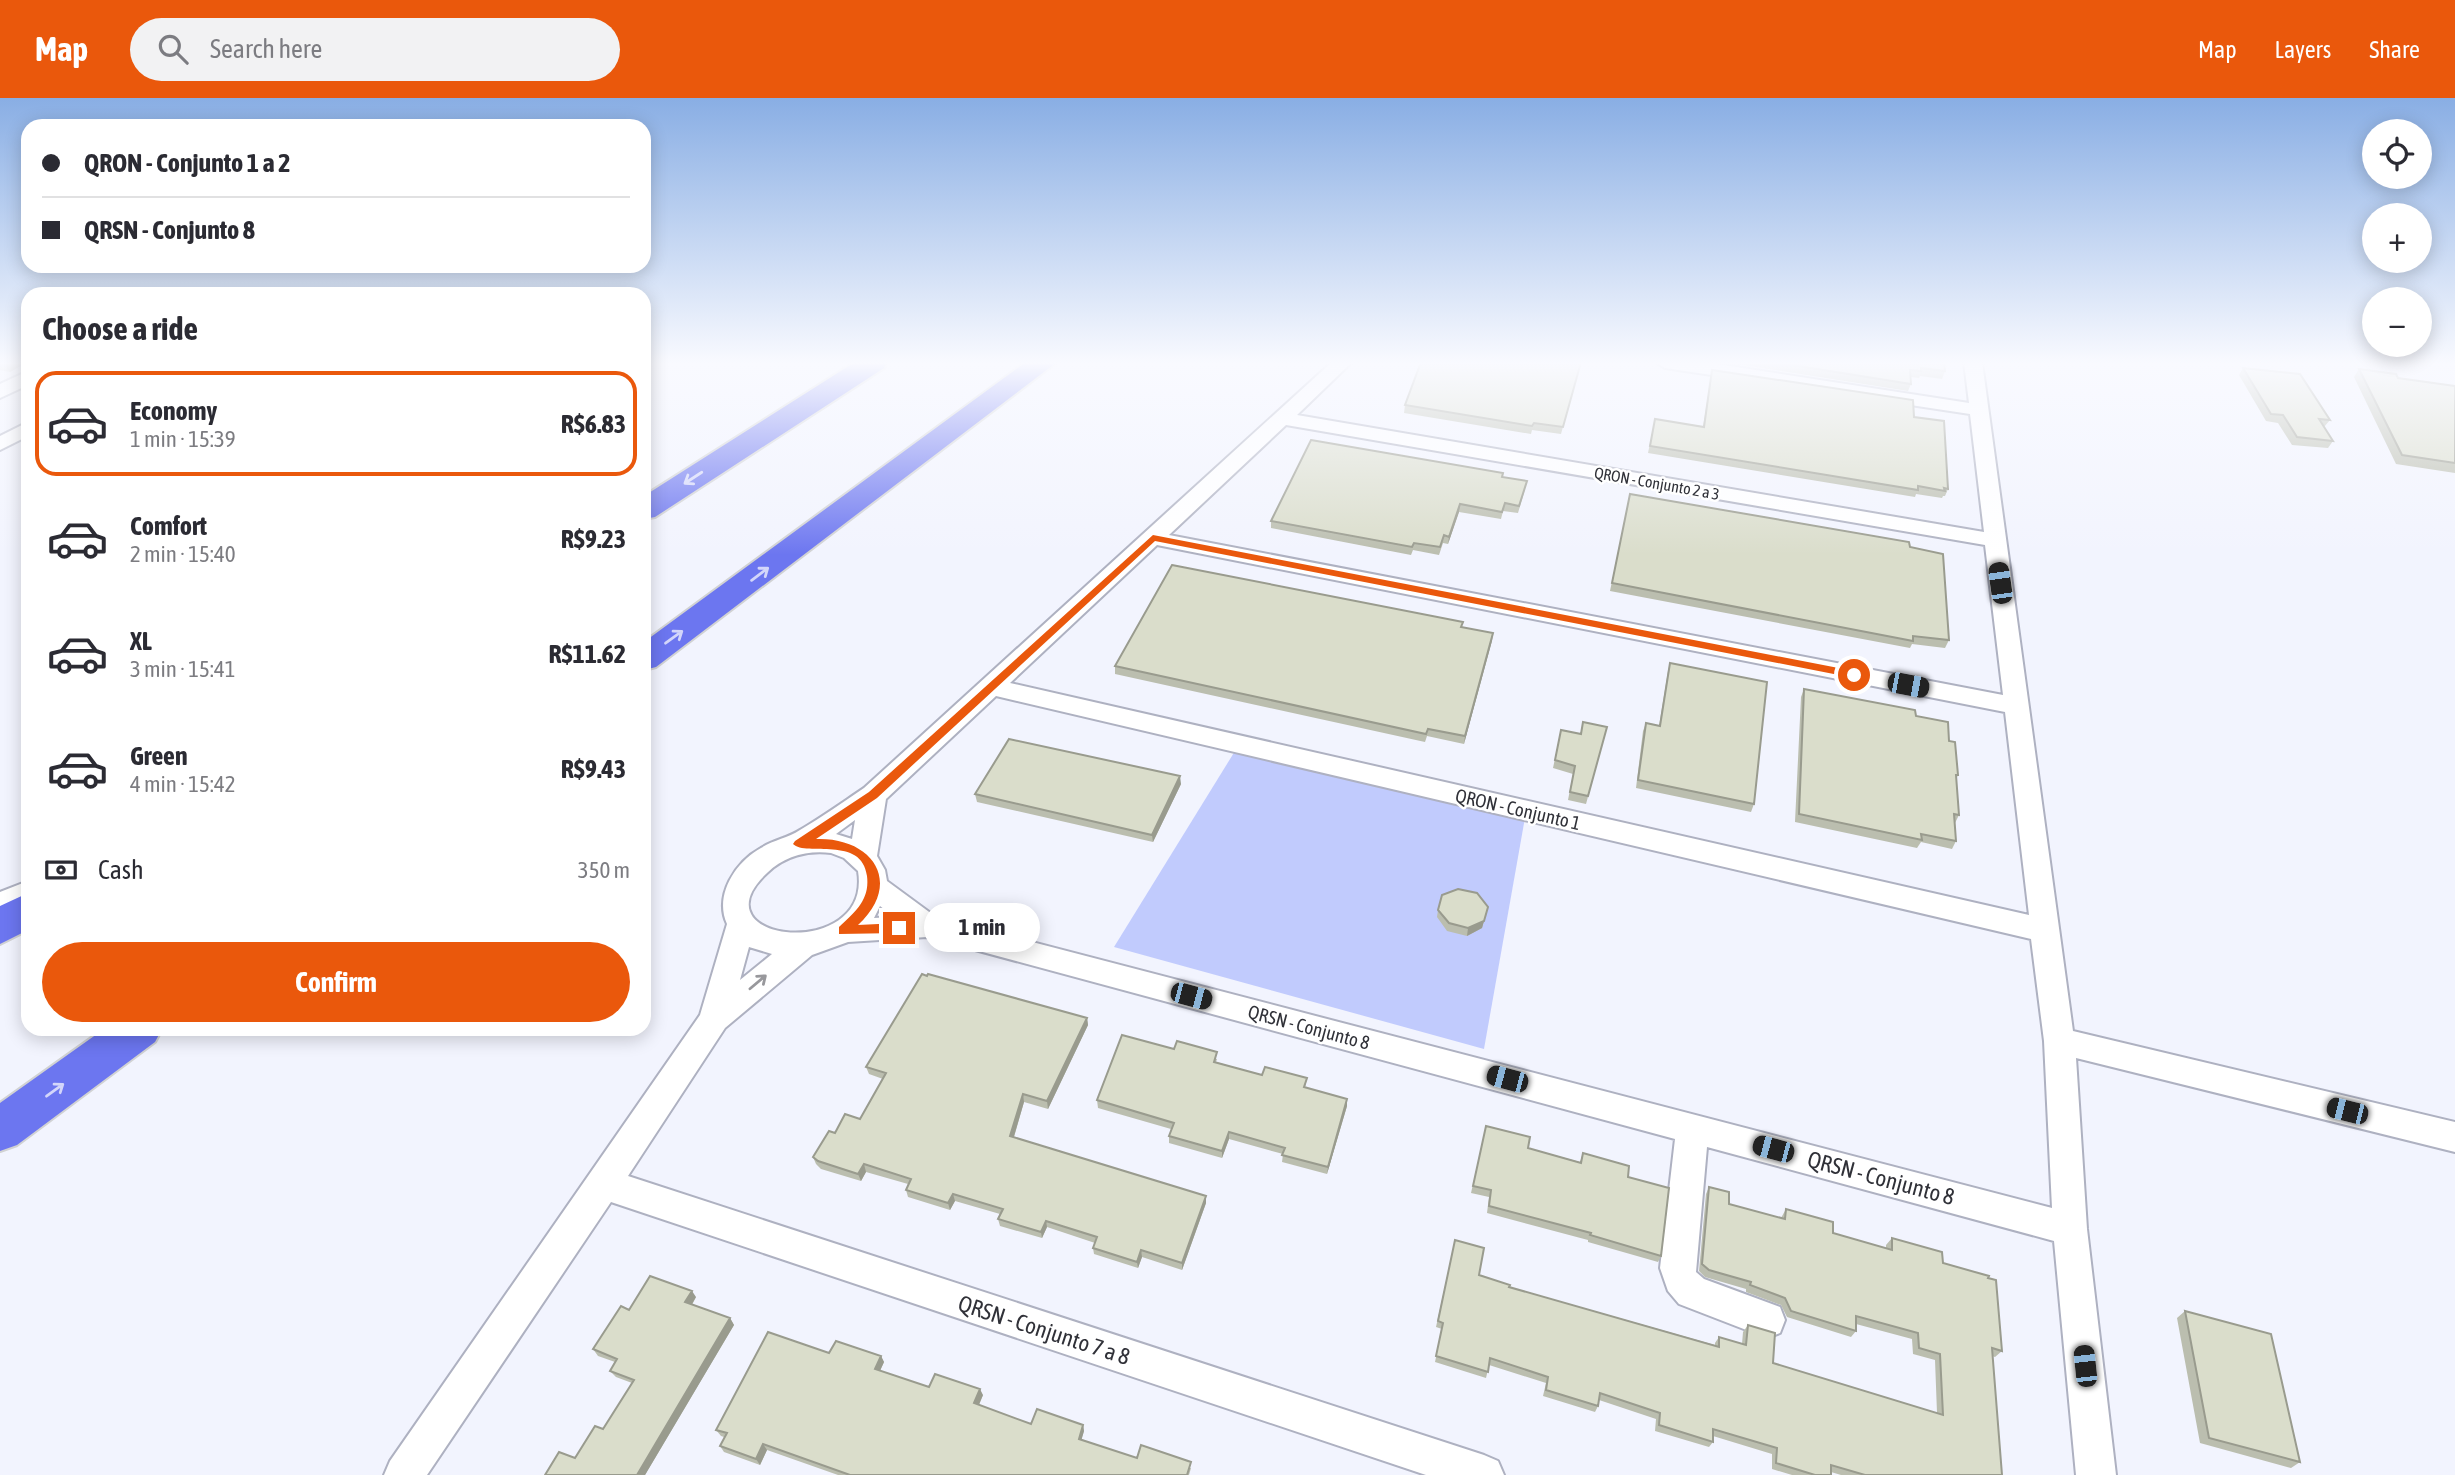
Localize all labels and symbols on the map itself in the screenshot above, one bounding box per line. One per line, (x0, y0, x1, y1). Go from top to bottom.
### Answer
street label: QRON - Conjunto 2 a 3 (1593, 463, 1721, 504)
one-way arrow (684, 471, 703, 486)
car (1987, 561, 2014, 605)
one-way arrow (750, 566, 769, 581)
one-way arrow (665, 630, 684, 645)
route start (1838, 659, 1870, 691)
car (1886, 671, 1931, 699)
street label: QRON - Conjunto 1 (1453, 784, 1583, 834)
callout: 1 min (923, 904, 1039, 952)
route end (883, 912, 915, 944)
one-way arrow (748, 975, 766, 990)
car (1168, 980, 1215, 1012)
street label: QRSN - Conjunto 8 (1246, 1000, 1372, 1054)
car (1484, 1063, 1531, 1095)
one-way arrow (45, 1083, 64, 1097)
car (2325, 1096, 2370, 1126)
car (1750, 1133, 1797, 1165)
street label: QRSN - Conjunto 8 (1805, 1146, 1957, 1210)
street label: QRSN - Conjunto 7 a 8 (955, 1290, 1133, 1370)
car (2073, 1344, 2098, 1388)

